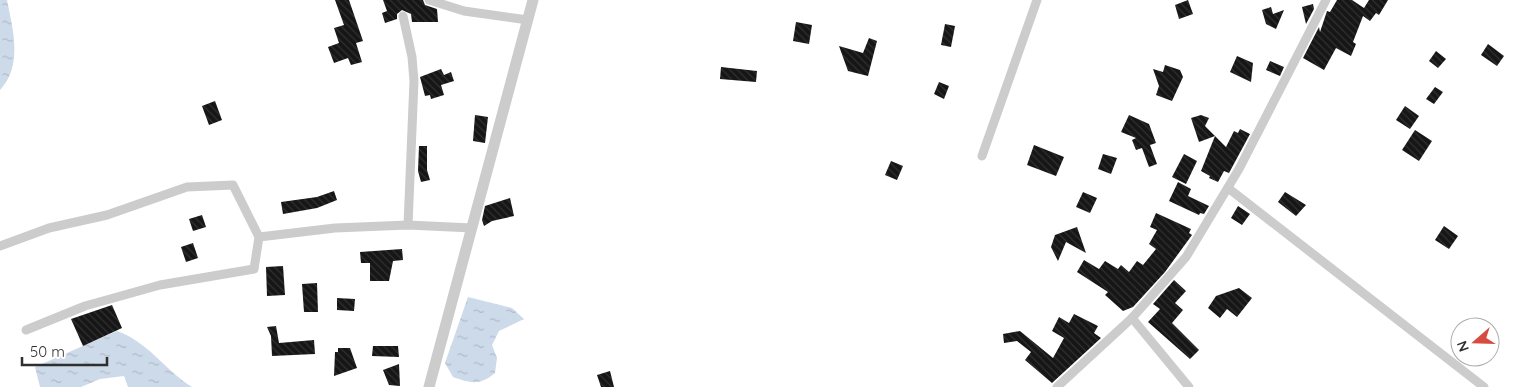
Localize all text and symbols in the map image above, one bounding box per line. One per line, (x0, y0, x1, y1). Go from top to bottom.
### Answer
north arrow (1450, 317, 1500, 367)
scale bar (22, 334, 108, 366)
text: N (1453, 339, 1473, 354)
text: 50 m (30, 342, 65, 361)

